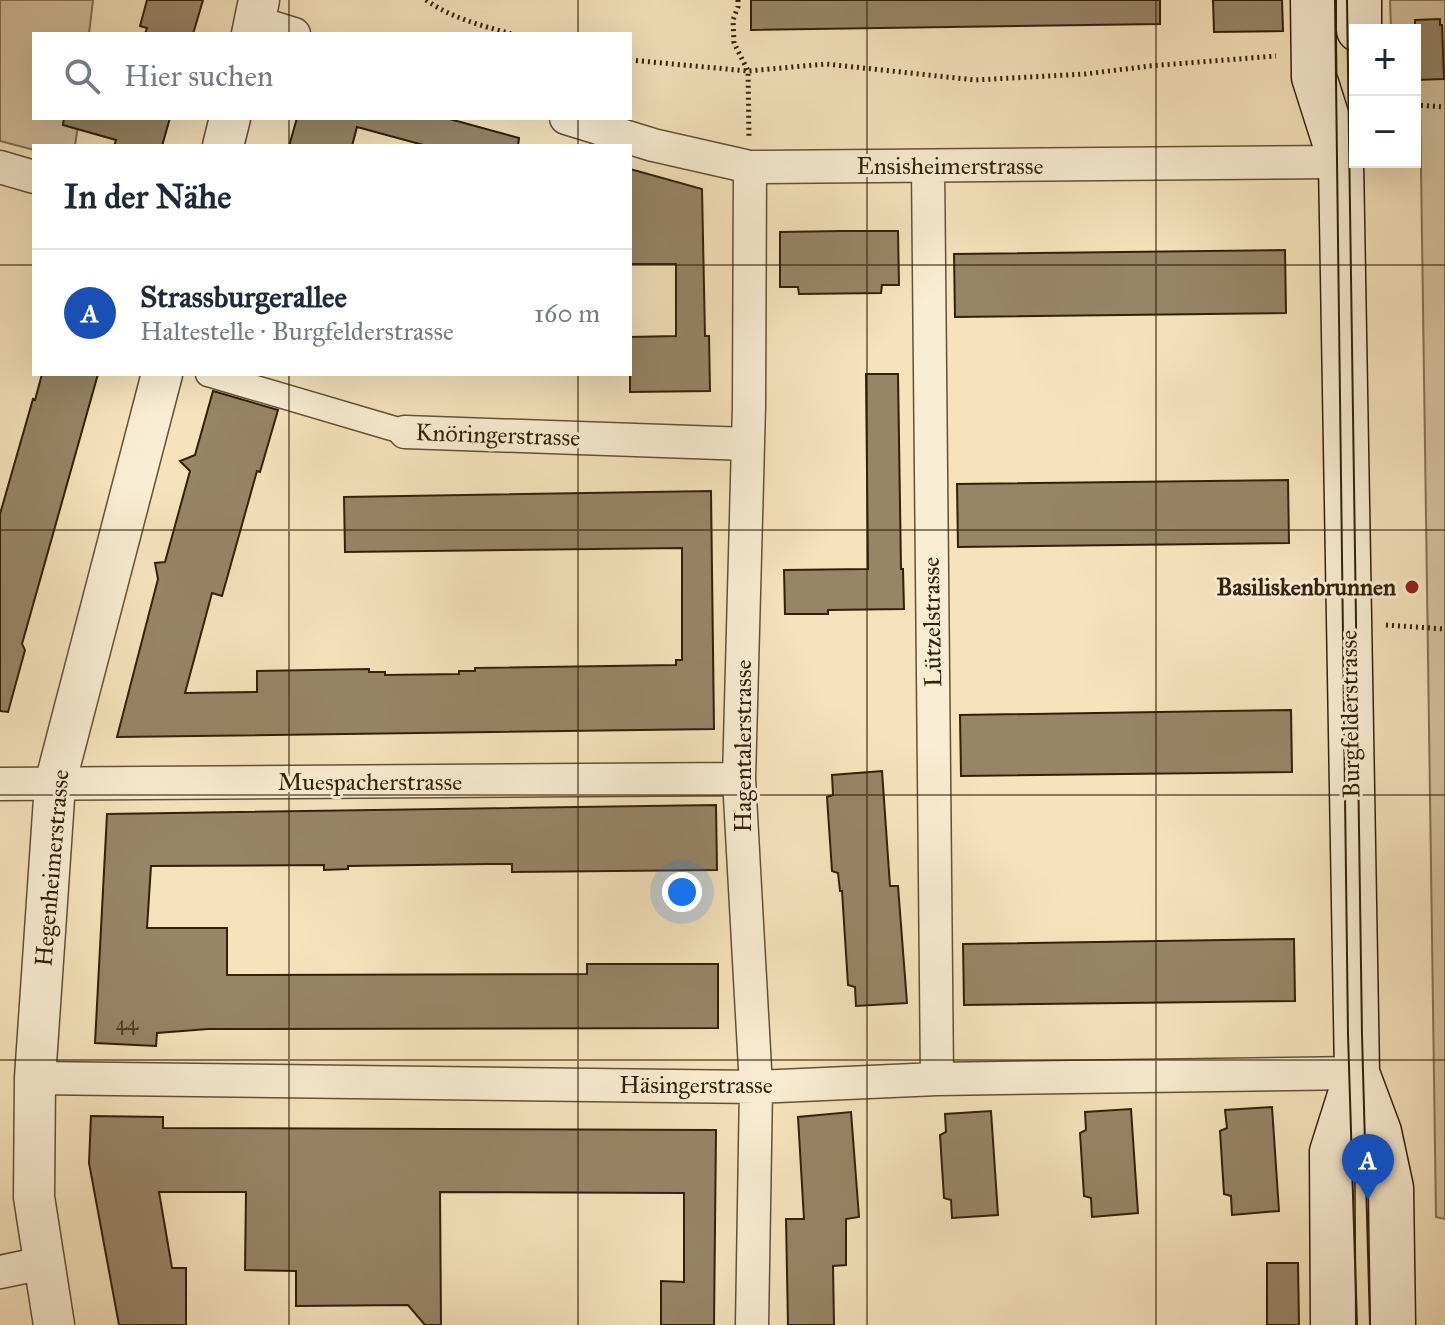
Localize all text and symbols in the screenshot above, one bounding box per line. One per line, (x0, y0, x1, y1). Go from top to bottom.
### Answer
map controls (1349, 24, 1421, 168)
button: + (1349, 24, 1421, 96)
search box (32, 32, 632, 120)
icon: search (60, 54, 104, 98)
text: Hier suchen (124, 58, 273, 94)
button: − (1349, 96, 1421, 168)
street label: Ensisheimerstrasse (856, 151, 1044, 181)
text: In der Nähe (64, 176, 231, 217)
text: Strassburgerallee (140, 279, 347, 315)
text: A (81, 297, 99, 329)
text: 160 m (534, 297, 600, 329)
text: Haltestelle · Burgfelderstrasse (140, 315, 454, 347)
street label: Knöringerstrasse (415, 417, 581, 453)
street label: Lützelstrasse (916, 556, 948, 688)
place label: Basiliskenbrunnen (1217, 572, 1396, 602)
marker: Basiliskenbrunnen (1403, 578, 1421, 596)
street label: Burgfelderstrasse (1334, 630, 1366, 798)
street label: Hagentalerstrasse (728, 660, 758, 832)
street label: Muespacherstrasse (278, 767, 462, 797)
street label: Hegenheimerstrasse (28, 768, 76, 968)
your location (662, 872, 702, 912)
house number: 44 (116, 1011, 139, 1035)
street label: Häsingerstrasse (619, 1070, 773, 1100)
pin: A (1342, 1134, 1394, 1200)

